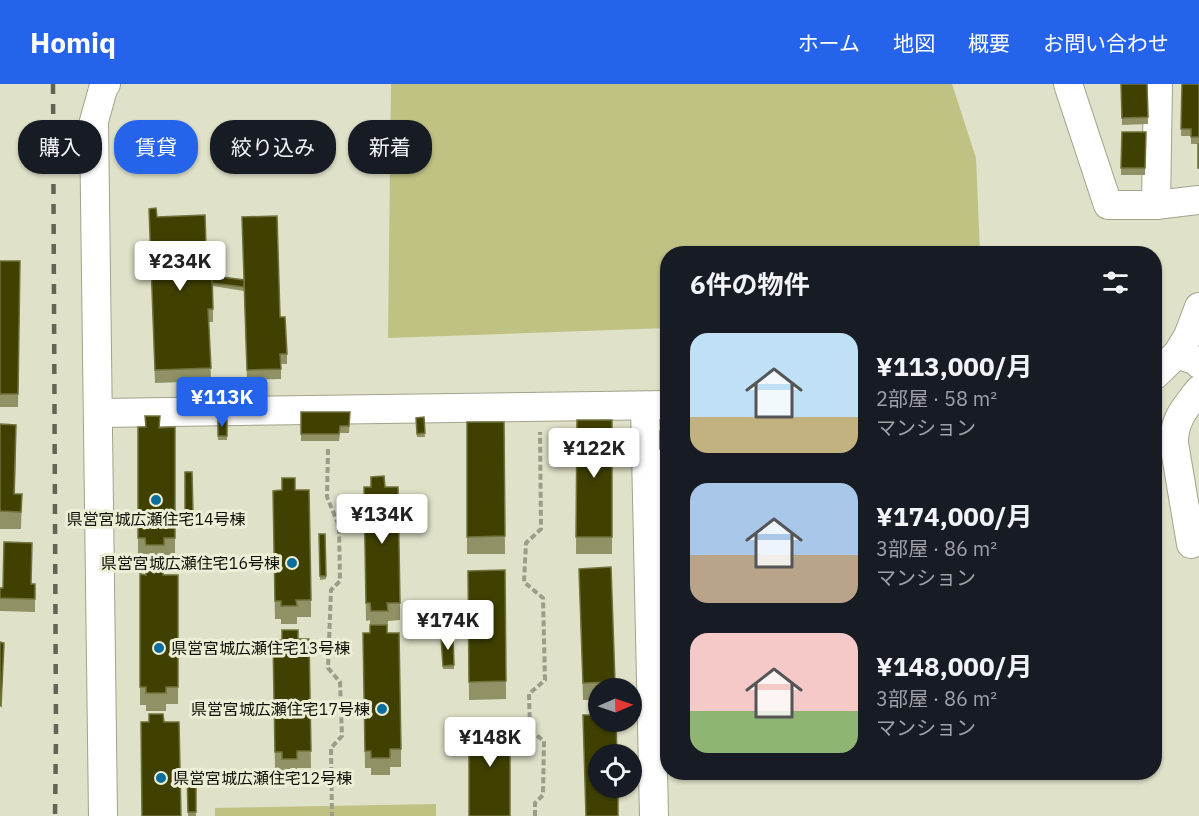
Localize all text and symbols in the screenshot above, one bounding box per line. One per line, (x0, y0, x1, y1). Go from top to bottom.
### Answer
text: Homiq (30, 24, 116, 61)
text: ホーム (798, 29, 860, 57)
text: 地図 (893, 29, 935, 57)
text: 概要 (968, 29, 1010, 57)
text: お問い合わせ (1043, 29, 1169, 57)
chip: 購入 (18, 120, 102, 174)
chip: 賃貸 (114, 120, 198, 174)
chip: 絞り込み (210, 120, 336, 174)
chip: 新着 (348, 120, 432, 174)
pin: ¥234K (138, 241, 222, 292)
text: ¥234K (149, 247, 211, 274)
icon: filters (1099, 266, 1132, 299)
text: 6件の物件 (690, 267, 810, 301)
text: ¥113,000/月 (876, 349, 1033, 383)
icon: home (738, 357, 810, 429)
pin: ¥113K (180, 377, 264, 428)
text: ¥113K (191, 383, 253, 410)
text: 2部屋 · 58 m² (876, 385, 997, 412)
text: マンション (876, 414, 976, 441)
pin: ¥122K (552, 428, 636, 479)
text: ¥122K (563, 434, 625, 461)
marker: 県営宮城広瀬住宅14号棟 (149, 493, 163, 507)
pin: ¥134K (340, 494, 424, 545)
text: ¥174,000/月 (876, 499, 1033, 533)
text: ¥134K (351, 500, 413, 527)
icon: home (738, 507, 810, 579)
place label: 県営宮城広瀬住宅14号棟 (66, 509, 246, 529)
text: 3部屋 · 86 m² (876, 535, 997, 562)
place label: 県営宮城広瀬住宅16号棟 (101, 553, 280, 573)
marker: 県営宮城広瀬住宅16号棟 (285, 556, 299, 570)
text: マンション (876, 564, 976, 591)
pin: ¥174K (406, 600, 490, 651)
text: ¥174K (417, 606, 479, 633)
place label: 県営宮城広瀬住宅13号棟 (171, 638, 350, 658)
marker: 県営宮城広瀬住宅13号棟 (152, 641, 166, 655)
text: ¥148,000/月 (876, 649, 1033, 683)
icon: home (738, 657, 810, 729)
north arrow (588, 678, 642, 732)
map controls (588, 678, 642, 798)
text: 3部屋 · 86 m² (876, 685, 997, 712)
place label: 県営宮城広瀬住宅17号棟 (191, 699, 370, 719)
marker: 県営宮城広瀬住宅17号棟 (375, 702, 389, 716)
text: マンション (876, 714, 976, 741)
pin: ¥148K (448, 717, 532, 768)
text: ¥148K (459, 723, 521, 750)
button: locate (588, 744, 642, 798)
place label: 県営宮城広瀬住宅12号棟 (173, 768, 352, 788)
marker: 県営宮城広瀬住宅12号棟 (154, 771, 168, 785)

